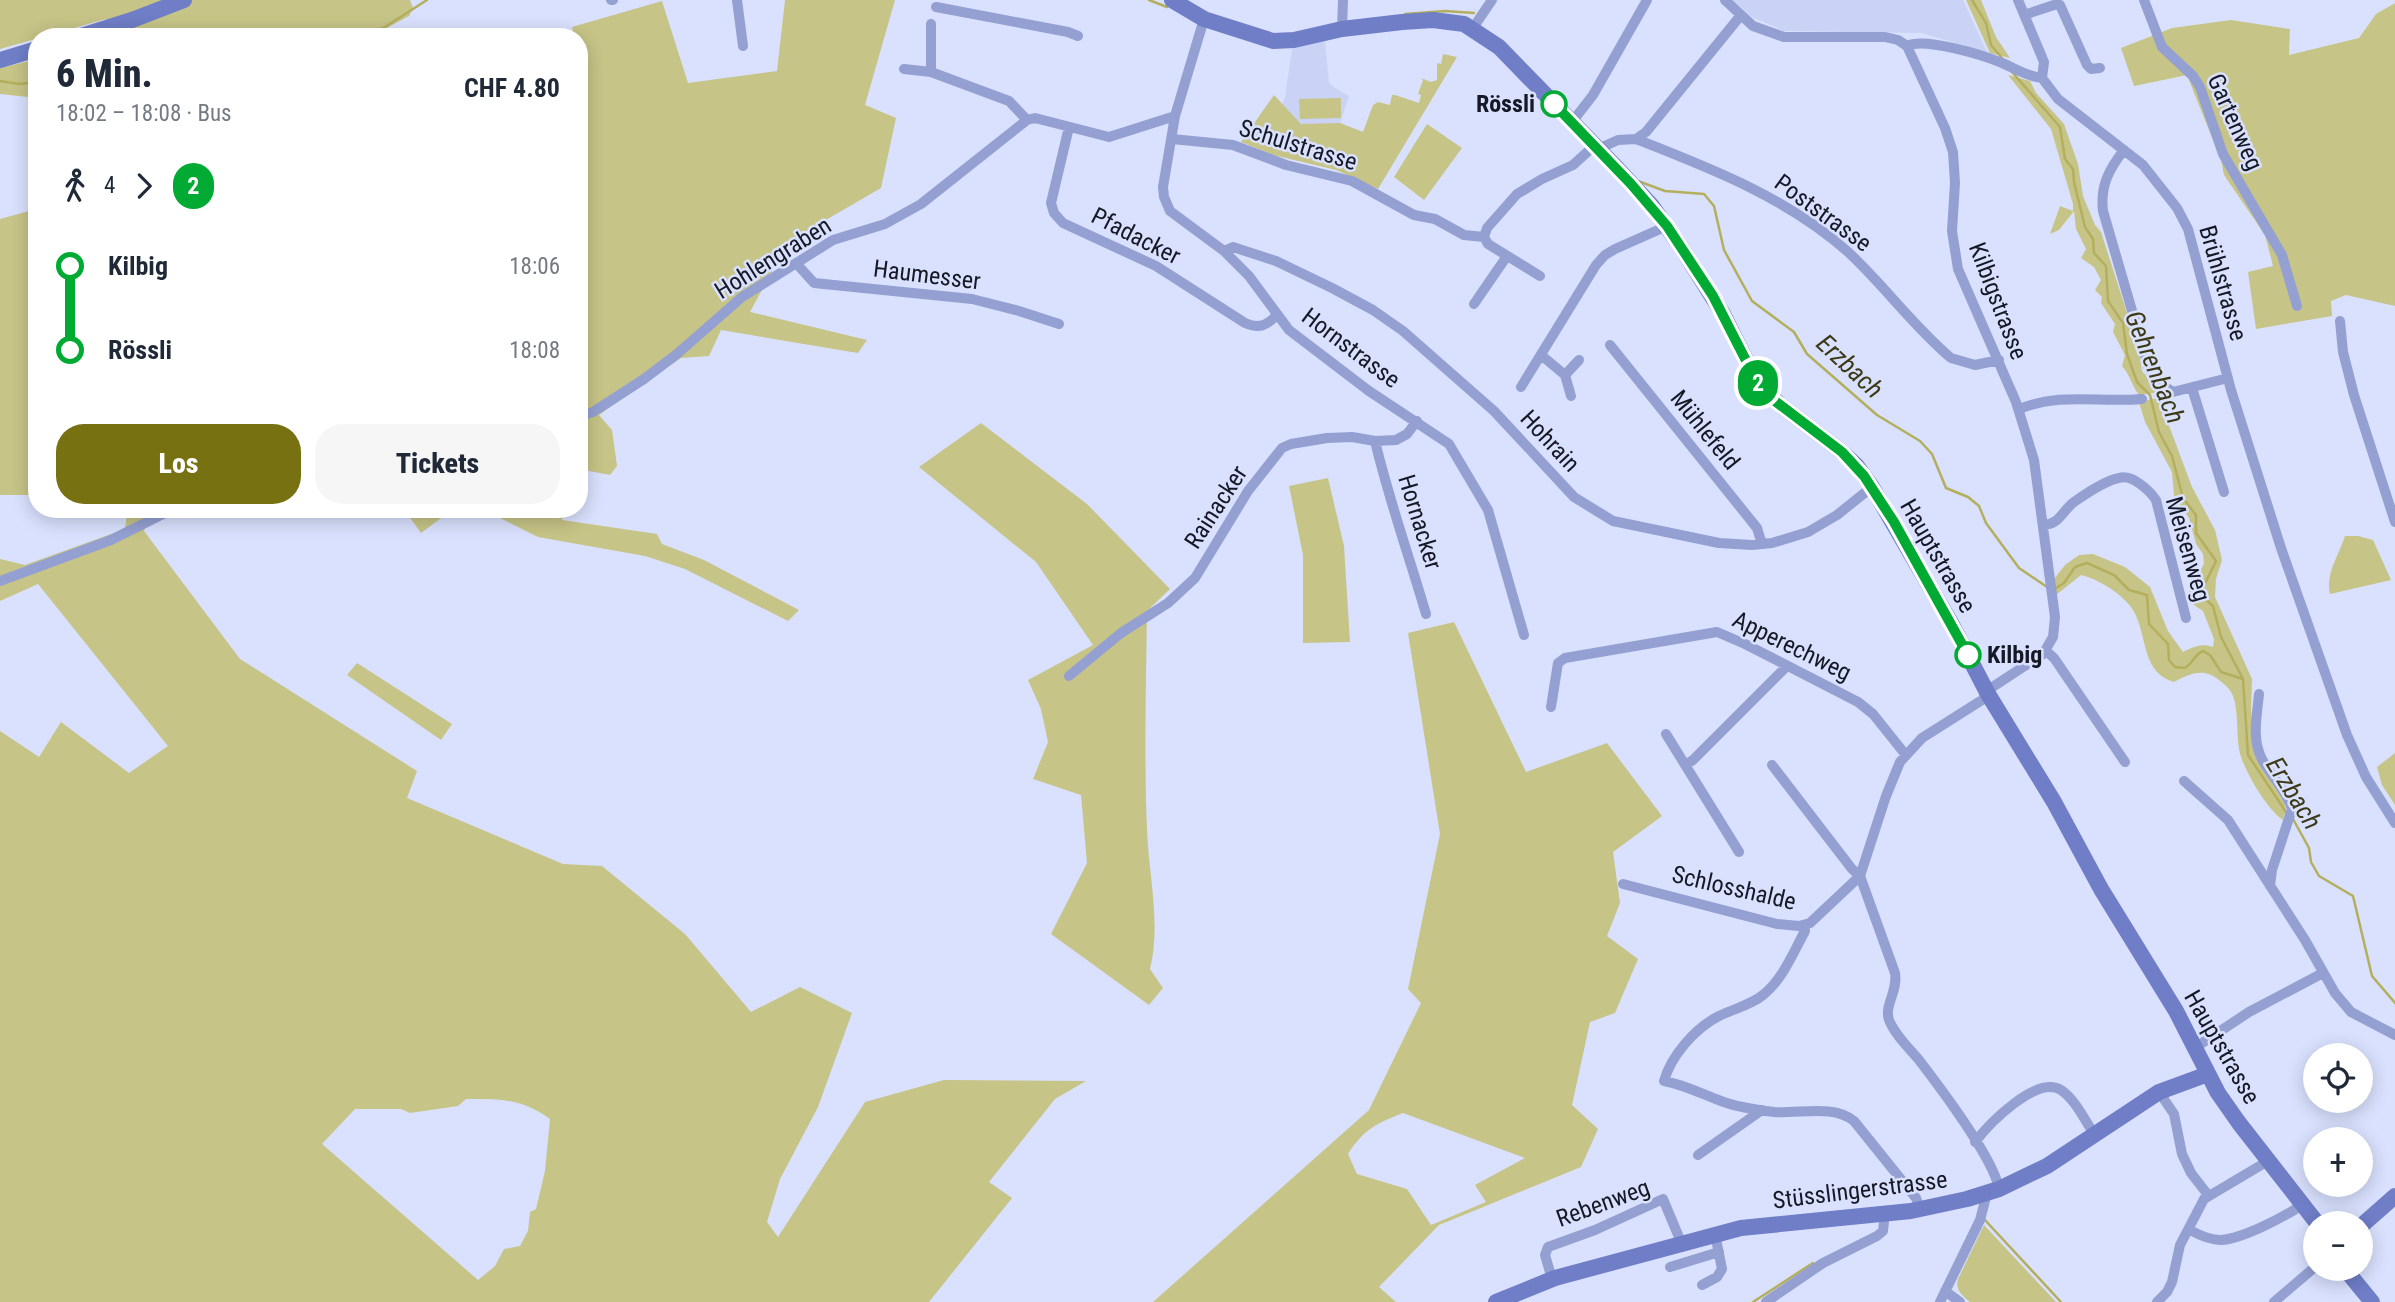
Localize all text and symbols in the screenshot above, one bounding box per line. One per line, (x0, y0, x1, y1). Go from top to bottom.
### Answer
text: 6 Min. (56, 52, 153, 96)
street label: Gartenweg (2201, 70, 2269, 174)
text: CHF 4.80 (464, 73, 560, 103)
place label: Rössli (1476, 90, 1535, 118)
marker: Rössli (1541, 91, 1567, 117)
text: 18:02 – 18:08 · Bus (56, 100, 232, 127)
street label: Schulstrasse (1236, 114, 1360, 176)
icon: walk (56, 167, 94, 205)
icon: forward (125, 167, 163, 205)
street label: Poststrasse (1769, 169, 1877, 257)
text: 4 (104, 172, 115, 199)
text: 2 (187, 172, 200, 200)
street label: Pfadacker (1087, 202, 1185, 270)
street label: Hohlengraben (710, 211, 836, 305)
street label: Brühlstrasse (2193, 222, 2253, 344)
street label: Kilbigstrasse (1963, 239, 2033, 363)
text: Kilbig (108, 251, 168, 281)
text: 18:06 (509, 253, 560, 280)
street label: Haumesser (872, 255, 982, 295)
street label: Hornstrasse (1296, 302, 1406, 394)
water label: Gehrenbach (2119, 306, 2191, 428)
water label: Erzbach (1811, 328, 1889, 404)
text: Rössli (108, 335, 172, 365)
text: 18:08 (509, 337, 560, 364)
line badge: 2 (1735, 360, 1781, 406)
text: 2 (1752, 369, 1764, 397)
street label: Mühlefeld (1665, 385, 1745, 475)
street label: Hohrain (1515, 404, 1585, 478)
button: Los (56, 424, 301, 504)
button: Tickets (315, 424, 560, 504)
street label: Rainacker (1179, 460, 1253, 554)
street label: Hornacker (1392, 471, 1448, 573)
street label: Hauptstrasse (1894, 494, 1982, 618)
street label: Meisenweg (2160, 494, 2216, 604)
street label: Apperechweg (1728, 605, 1856, 687)
place label: Kilbig (1987, 641, 2042, 669)
marker: Kilbig (1955, 642, 1981, 668)
water label: Erzbach (2260, 751, 2328, 835)
street label: Schlosshalde (1669, 860, 1799, 916)
street label: Hauptstrasse (2178, 985, 2266, 1109)
map controls (2303, 1043, 2373, 1281)
button: locate (2303, 1043, 2373, 1113)
button: + (2303, 1127, 2373, 1197)
street label: Stüsslingerstrasse (1771, 1165, 1949, 1215)
street label: Rebenweg (1552, 1173, 1654, 1233)
button: − (2303, 1211, 2373, 1281)

